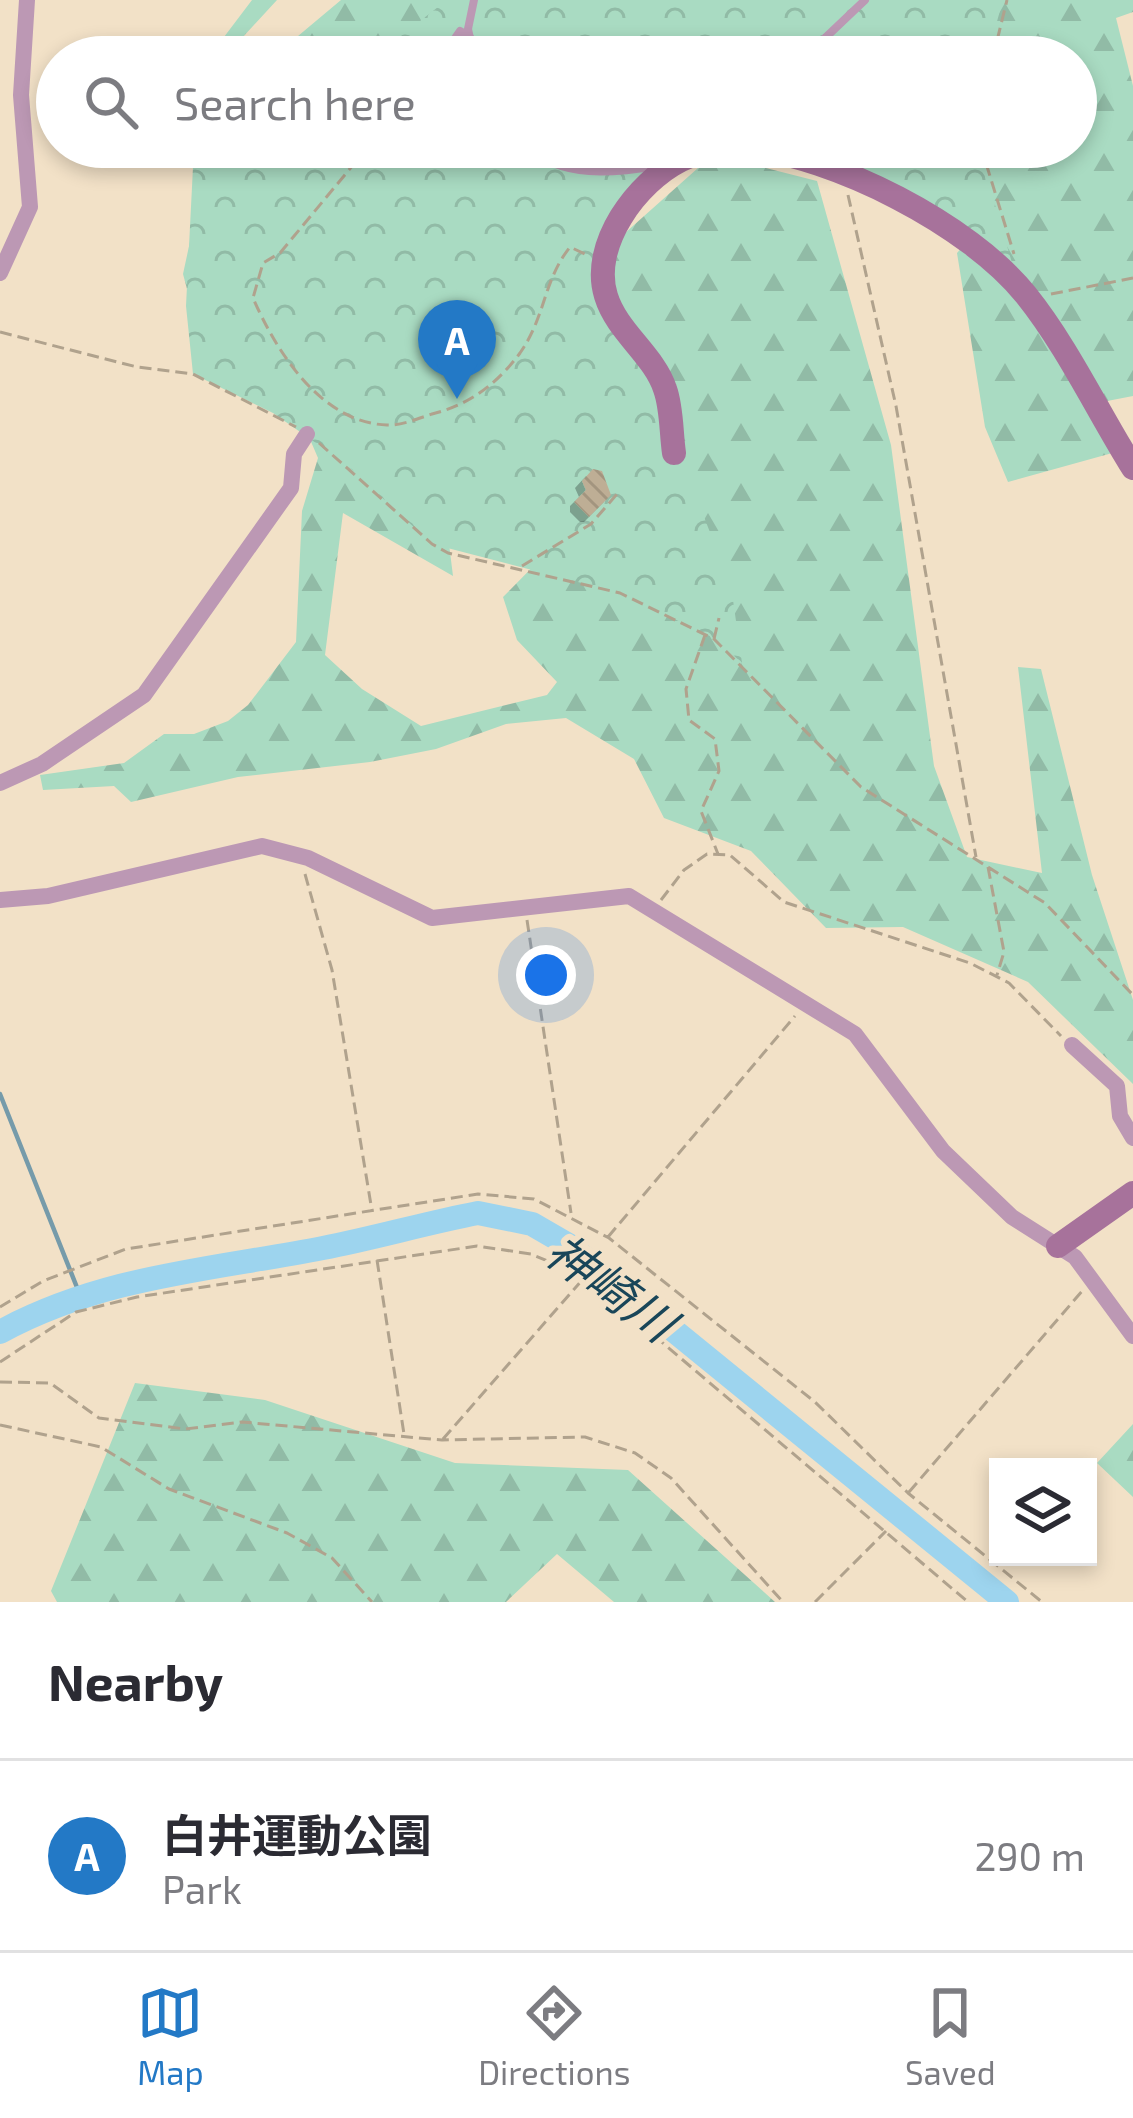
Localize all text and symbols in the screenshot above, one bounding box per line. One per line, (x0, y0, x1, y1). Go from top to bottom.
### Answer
search box (36, 36, 1097, 168)
icon: search (78, 69, 144, 135)
text: Search here (174, 75, 416, 129)
pin: A (418, 300, 496, 399)
your location (516, 945, 576, 1005)
water label: 神崎川 (537, 1220, 691, 1355)
map controls (989, 1458, 1097, 1566)
button: layers (989, 1458, 1097, 1566)
text: Nearby (48, 1650, 223, 1711)
text: 白井運動公園 (162, 1807, 432, 1861)
text: A (74, 1832, 100, 1879)
text: 290 m (974, 1832, 1085, 1879)
text: Park (162, 1865, 242, 1912)
tab: Map (137, 1980, 204, 2092)
tab: Directions (478, 1980, 630, 2092)
tab: Saved (905, 1980, 996, 2092)

